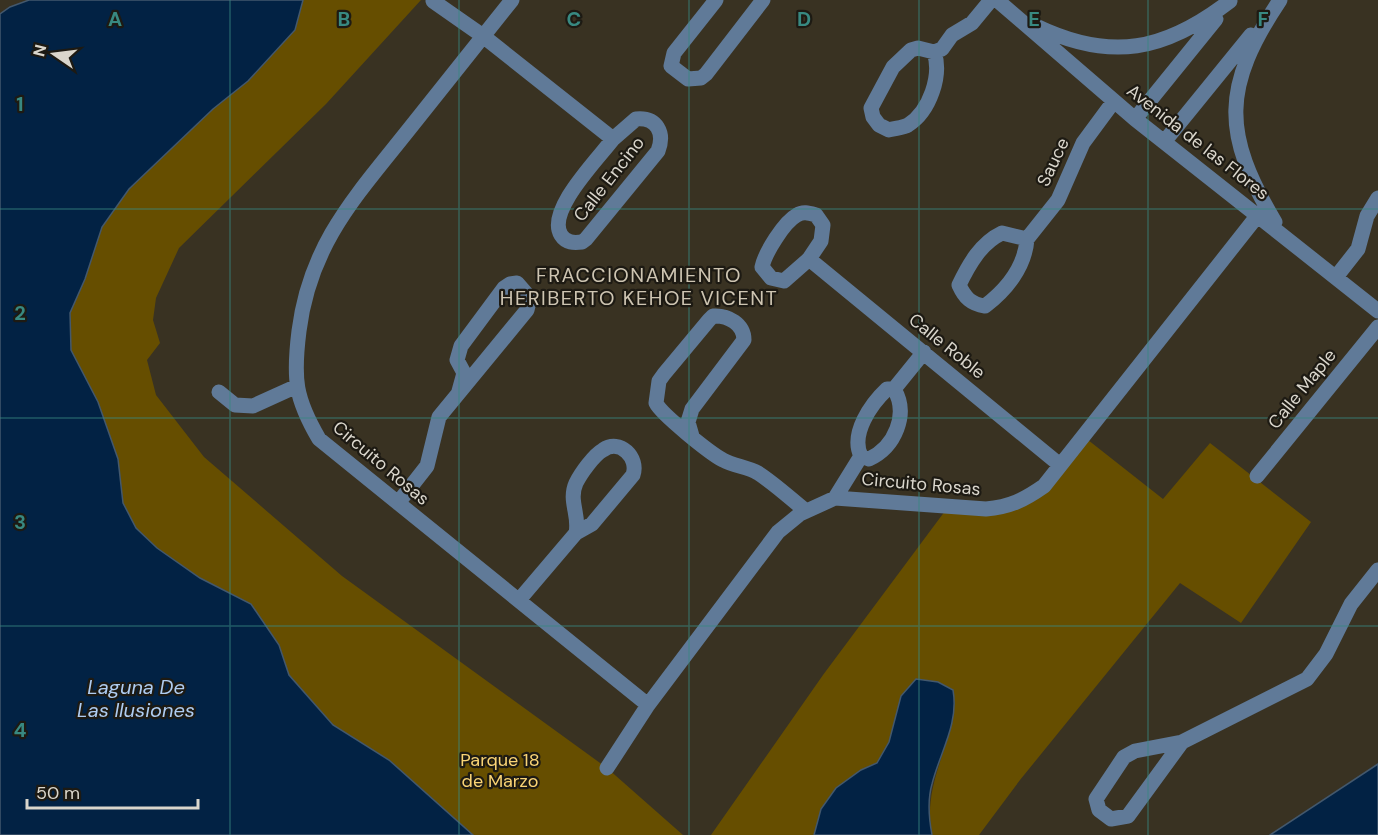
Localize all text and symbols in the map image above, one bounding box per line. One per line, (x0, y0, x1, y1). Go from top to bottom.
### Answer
text: A (108, 6, 122, 32)
text: B (338, 6, 350, 32)
text: C (567, 6, 581, 32)
text: D (797, 6, 811, 32)
text: E (1028, 6, 1040, 32)
text: F (1257, 6, 1269, 32)
north arrow (24, 24, 84, 84)
text: N (28, 42, 52, 59)
street label: Avenida de las Flores (1122, 79, 1274, 205)
text: 1 (16, 91, 24, 117)
street label: Calle Encino (568, 131, 650, 227)
street label: Sauce (1031, 134, 1075, 190)
district label: FRACCIONAMIENTO HERIBERTO KEHOE VICENT (500, 262, 778, 311)
text: 2 (14, 300, 26, 326)
street label: Calle Roble (904, 308, 990, 384)
street label: Calle Maple (1262, 344, 1342, 434)
street label: Circuito Rosas (328, 415, 434, 511)
street label: Circuito Rosas (860, 467, 982, 501)
text: 3 (14, 509, 26, 535)
water label: Laguna De Las Ilusiones (77, 674, 195, 723)
text: 4 (14, 717, 27, 743)
park label: Parque 18 de Marzo (460, 748, 540, 793)
scale bar (27, 772, 198, 810)
text: 50 m (36, 781, 80, 805)

